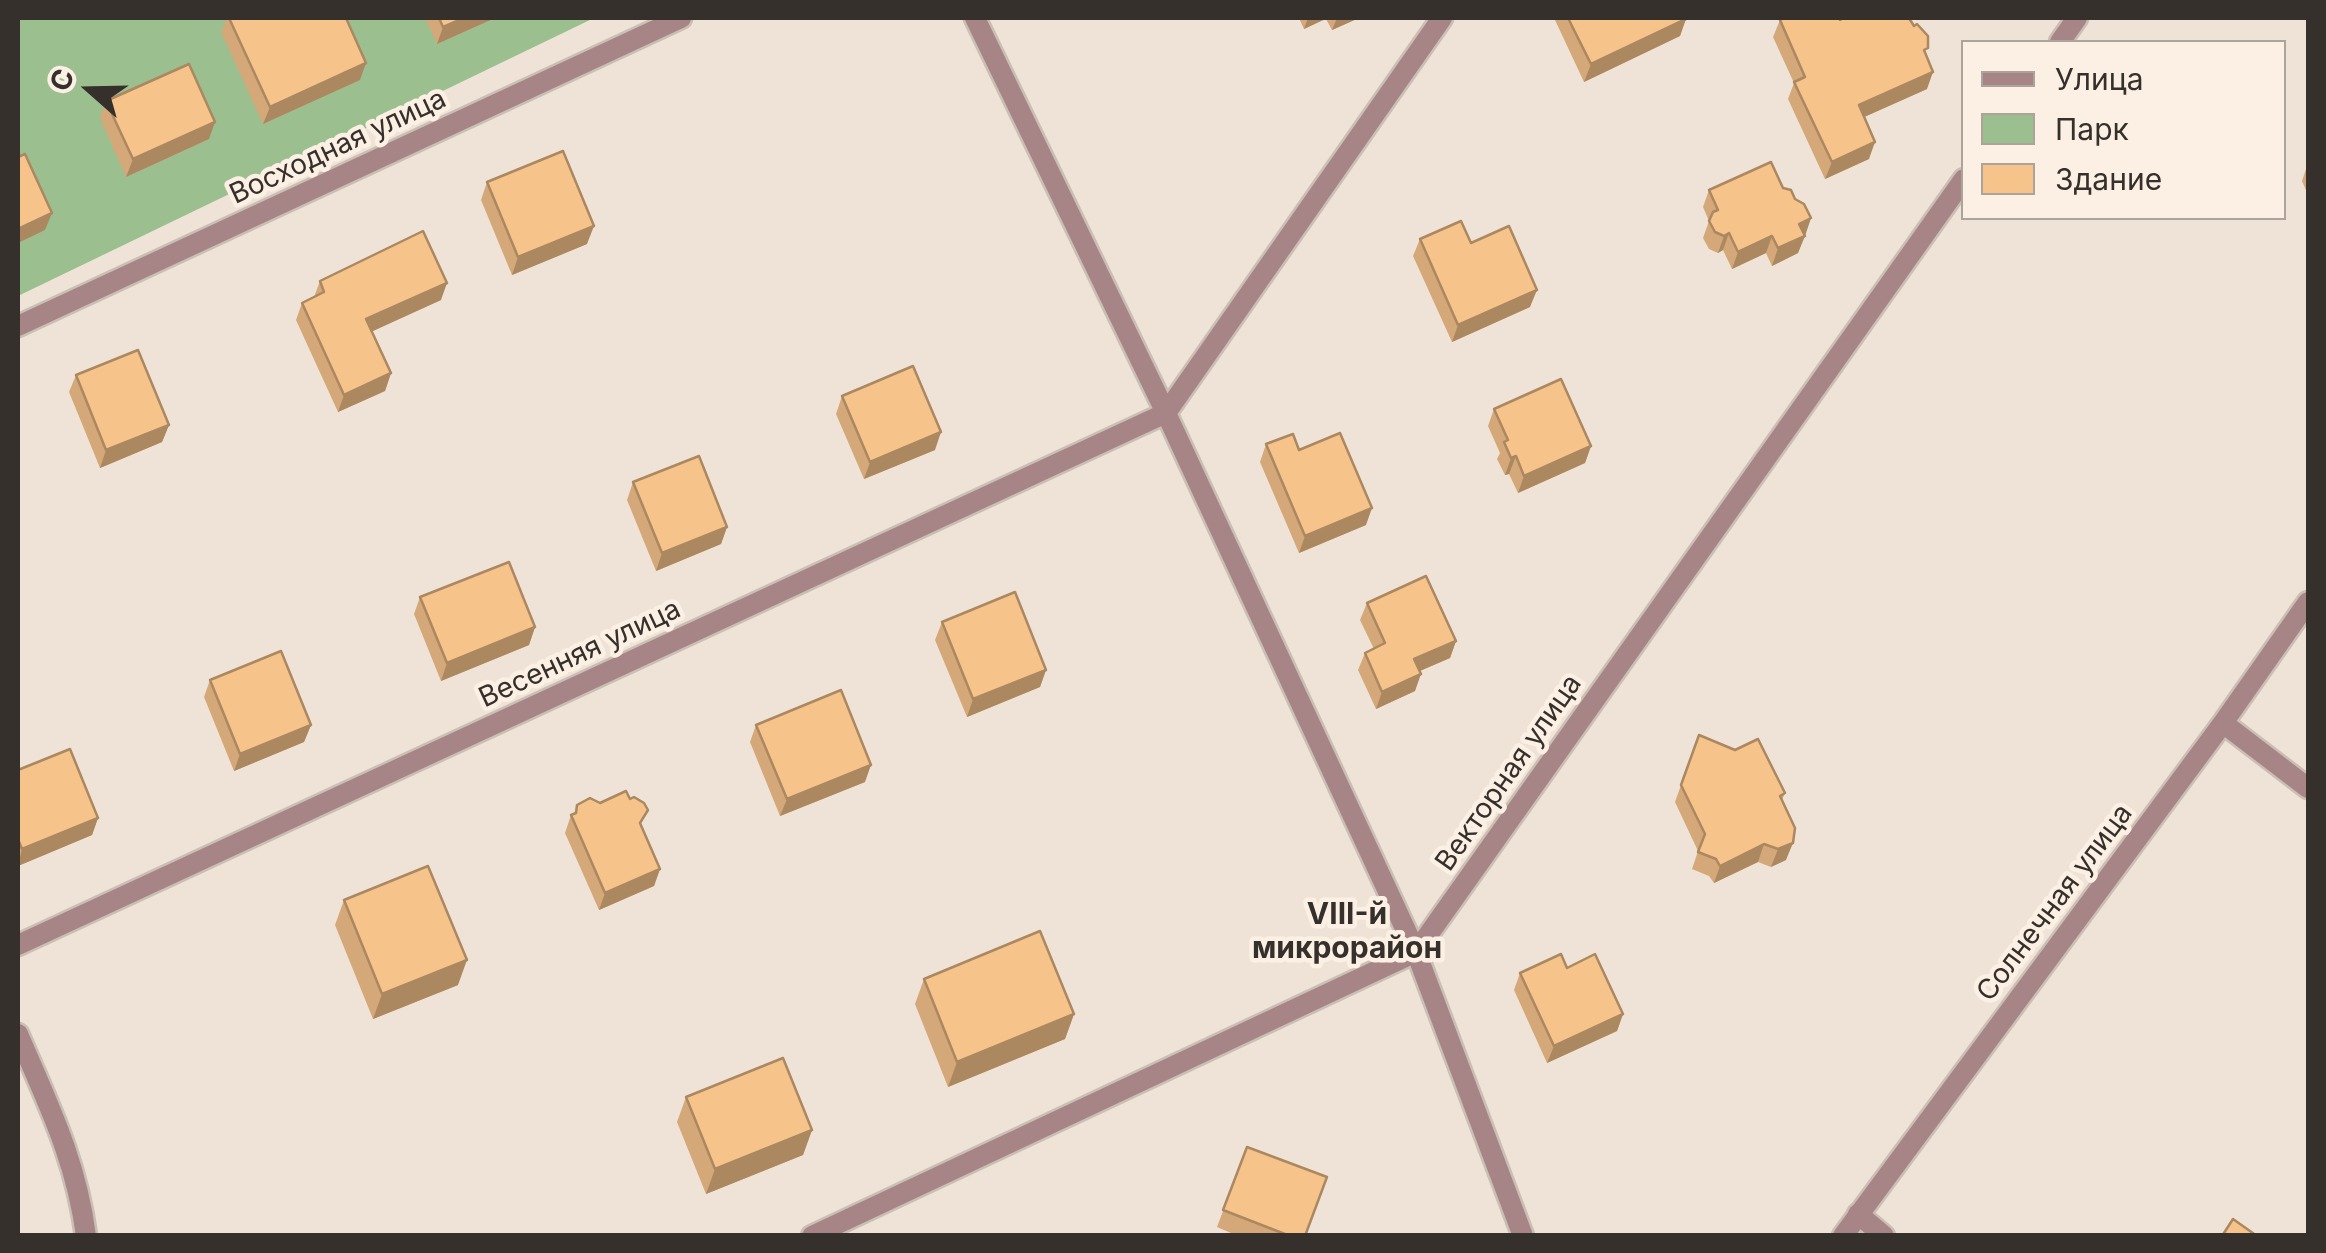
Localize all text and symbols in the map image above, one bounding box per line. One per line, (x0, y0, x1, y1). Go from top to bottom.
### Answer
north arrow (40, 40, 140, 140)
legend (1961, 40, 2286, 220)
text: Улица (2055, 61, 2144, 97)
text: С (42, 64, 81, 95)
street label: Восходная улица (225, 82, 451, 212)
text: Парк (2055, 111, 2129, 147)
text: Здание (2055, 161, 2162, 197)
street label: Весенняя улица (474, 593, 686, 715)
street label: Векторная улица (1429, 669, 1589, 877)
street label: Солнечная улица (1970, 798, 2140, 1008)
district label: VIII-й микрорайон (1252, 897, 1442, 968)

